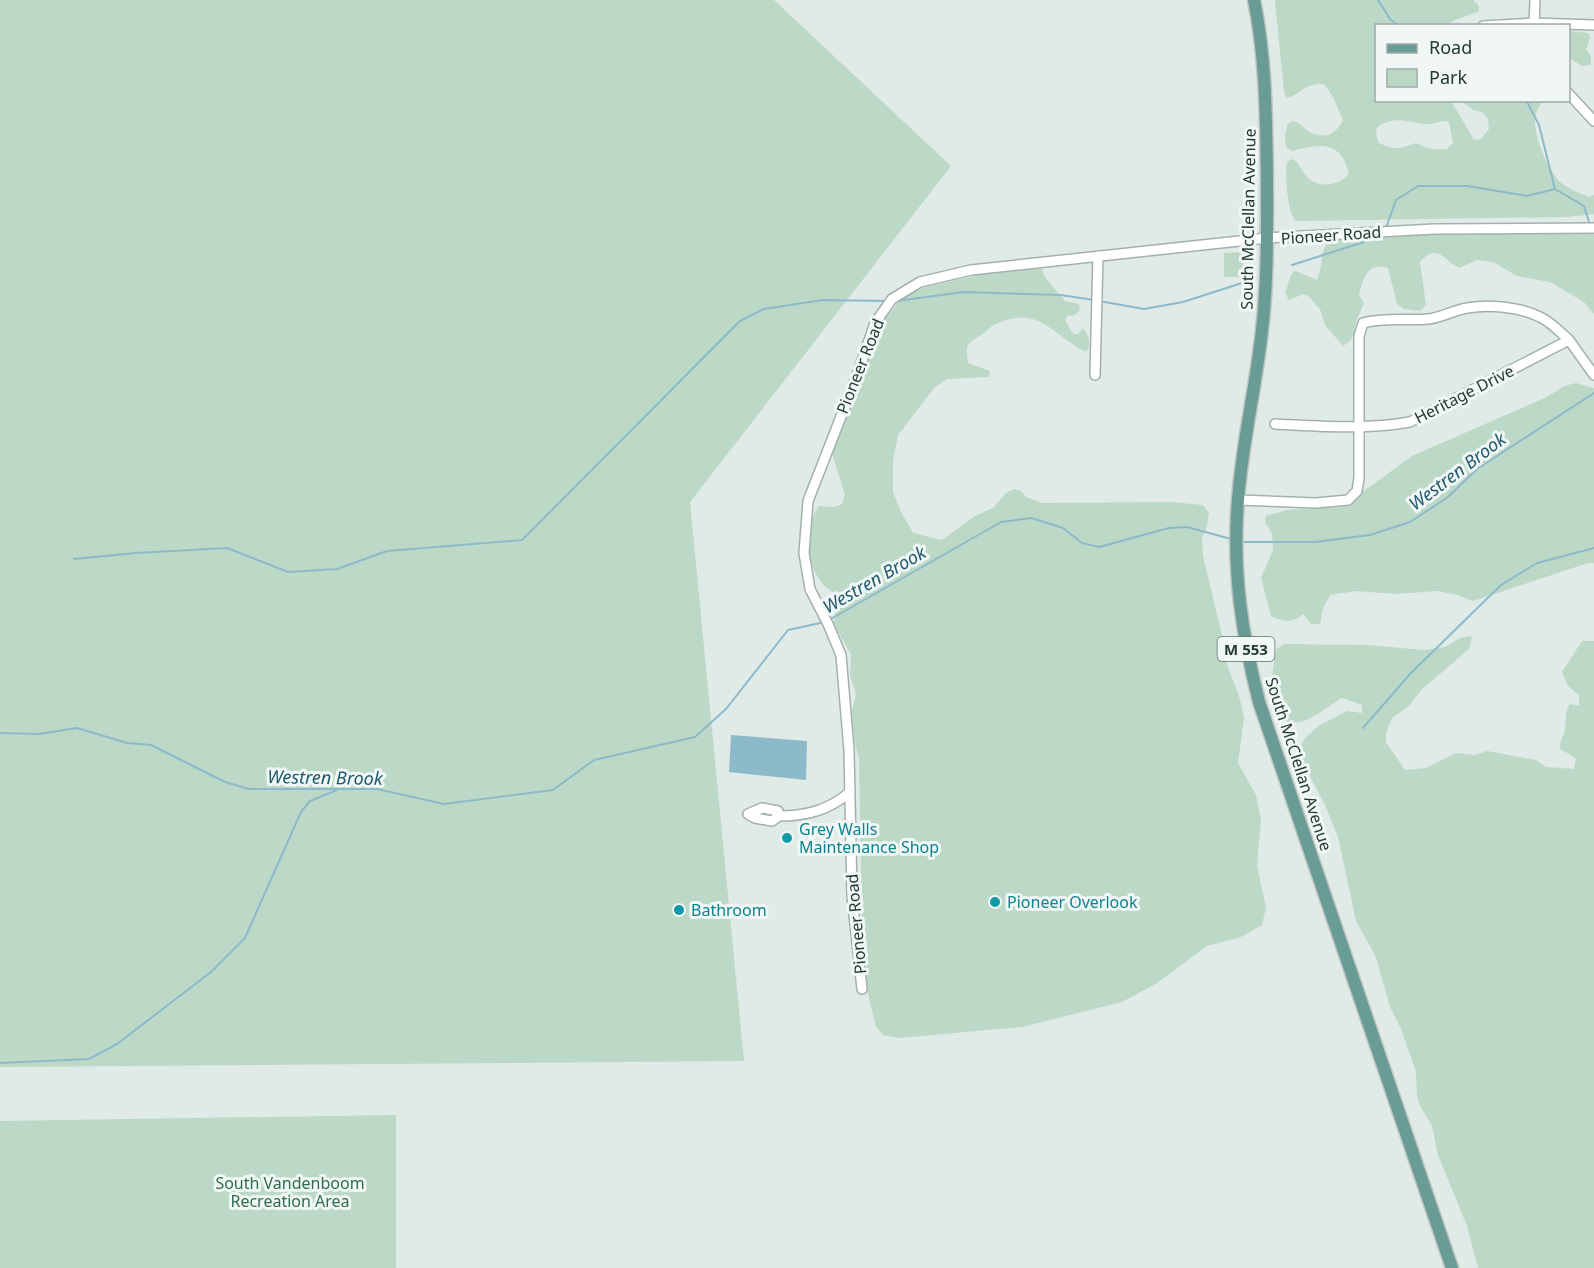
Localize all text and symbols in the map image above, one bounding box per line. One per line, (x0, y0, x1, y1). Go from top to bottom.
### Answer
legend (1375, 24, 1570, 102)
text: Road (1429, 35, 1472, 59)
text: Park (1429, 65, 1467, 89)
street label: South McClellan Avenue (1235, 128, 1261, 310)
street label: Pioneer Road (1280, 221, 1382, 249)
street label: Pioneer Road (831, 315, 889, 417)
street label: Heritage Drive (1410, 359, 1518, 429)
water label: Westren Brook (1404, 426, 1511, 515)
water label: Westren Brook (818, 539, 931, 618)
road number: M 553 (1218, 637, 1274, 661)
street label: South McClellan Avenue (1261, 674, 1337, 854)
water label: Westren Brook (267, 764, 384, 790)
place label: Grey Walls Maintenance Shop (799, 818, 939, 858)
marker: Grey Walls Maintenance Shop (780, 831, 794, 845)
street label: Pioneer Road (841, 873, 871, 975)
place label: Pioneer Overlook (1007, 891, 1138, 913)
marker: Pioneer Overlook (988, 895, 1002, 909)
place label: Bathroom (691, 899, 767, 921)
marker: Bathroom (672, 903, 686, 917)
park label: South Vandenboom Recreation Area (215, 1172, 365, 1212)

